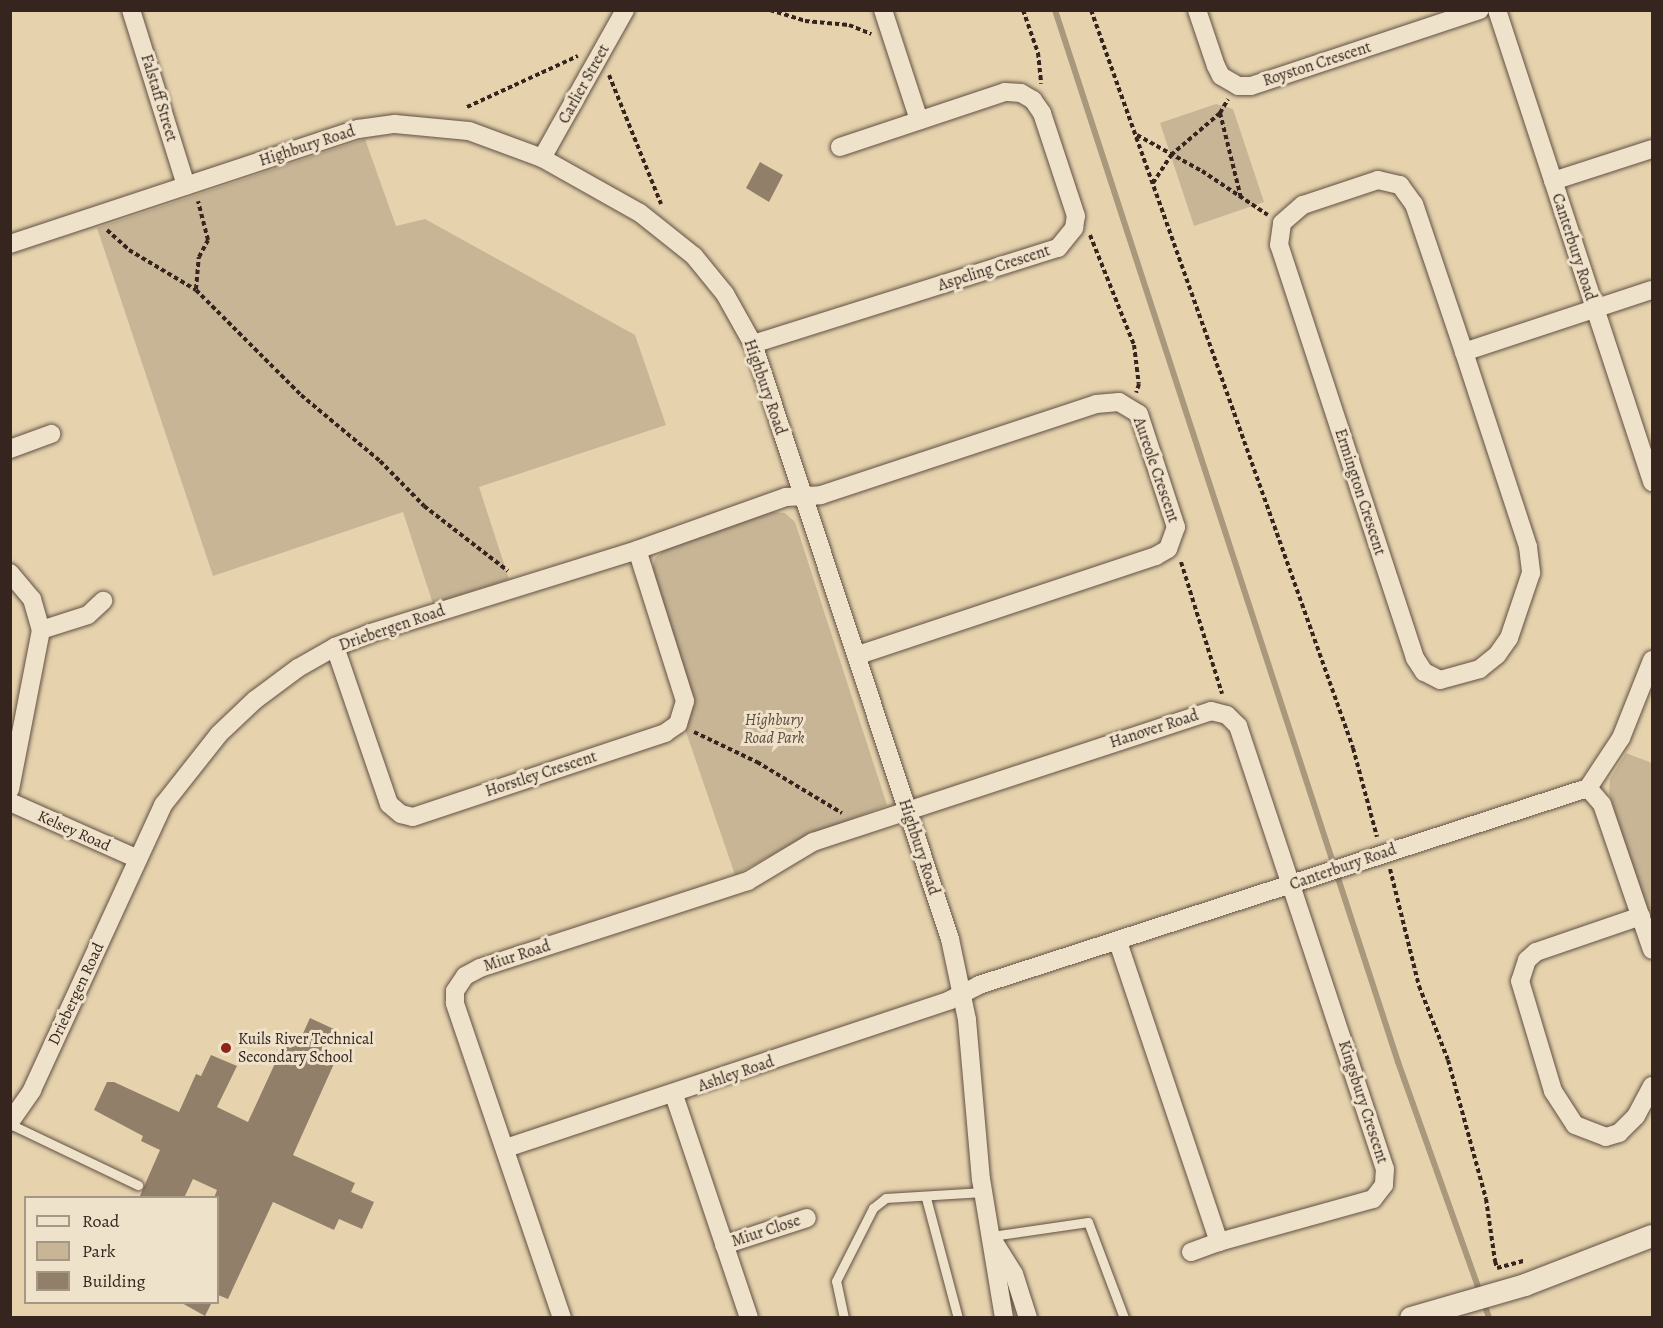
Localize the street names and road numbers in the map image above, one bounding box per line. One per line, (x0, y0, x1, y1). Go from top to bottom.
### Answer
street label: Royston Crescent (1260, 37, 1374, 91)
street label: Carlier Street (554, 41, 614, 127)
street label: Falstaff Street (137, 52, 181, 144)
street label: Highbury Road (257, 121, 357, 171)
street label: Canterbury Road (1548, 191, 1600, 303)
street label: Aspeling Crescent (935, 241, 1053, 295)
street label: Highbury Road (740, 337, 790, 437)
street label: Aureole Crescent (1129, 415, 1183, 525)
street label: Ermington Crescent (1330, 426, 1390, 558)
street label: Driebergen Road (336, 601, 448, 655)
street label: Hanover Road (1107, 706, 1201, 752)
street label: Horstley Crescent (483, 747, 599, 801)
street label: Highbury Road (894, 797, 944, 897)
street label: Kelsey Road (35, 806, 113, 856)
street label: Canterbury Road (1287, 840, 1399, 894)
street label: Miur Road (481, 936, 553, 976)
street label: Driebergen Road (44, 940, 108, 1048)
street label: Kingsbury Crescent (1334, 1038, 1392, 1166)
street label: Ashley Road (696, 1052, 776, 1096)
street label: Miur Close (729, 1211, 803, 1251)

